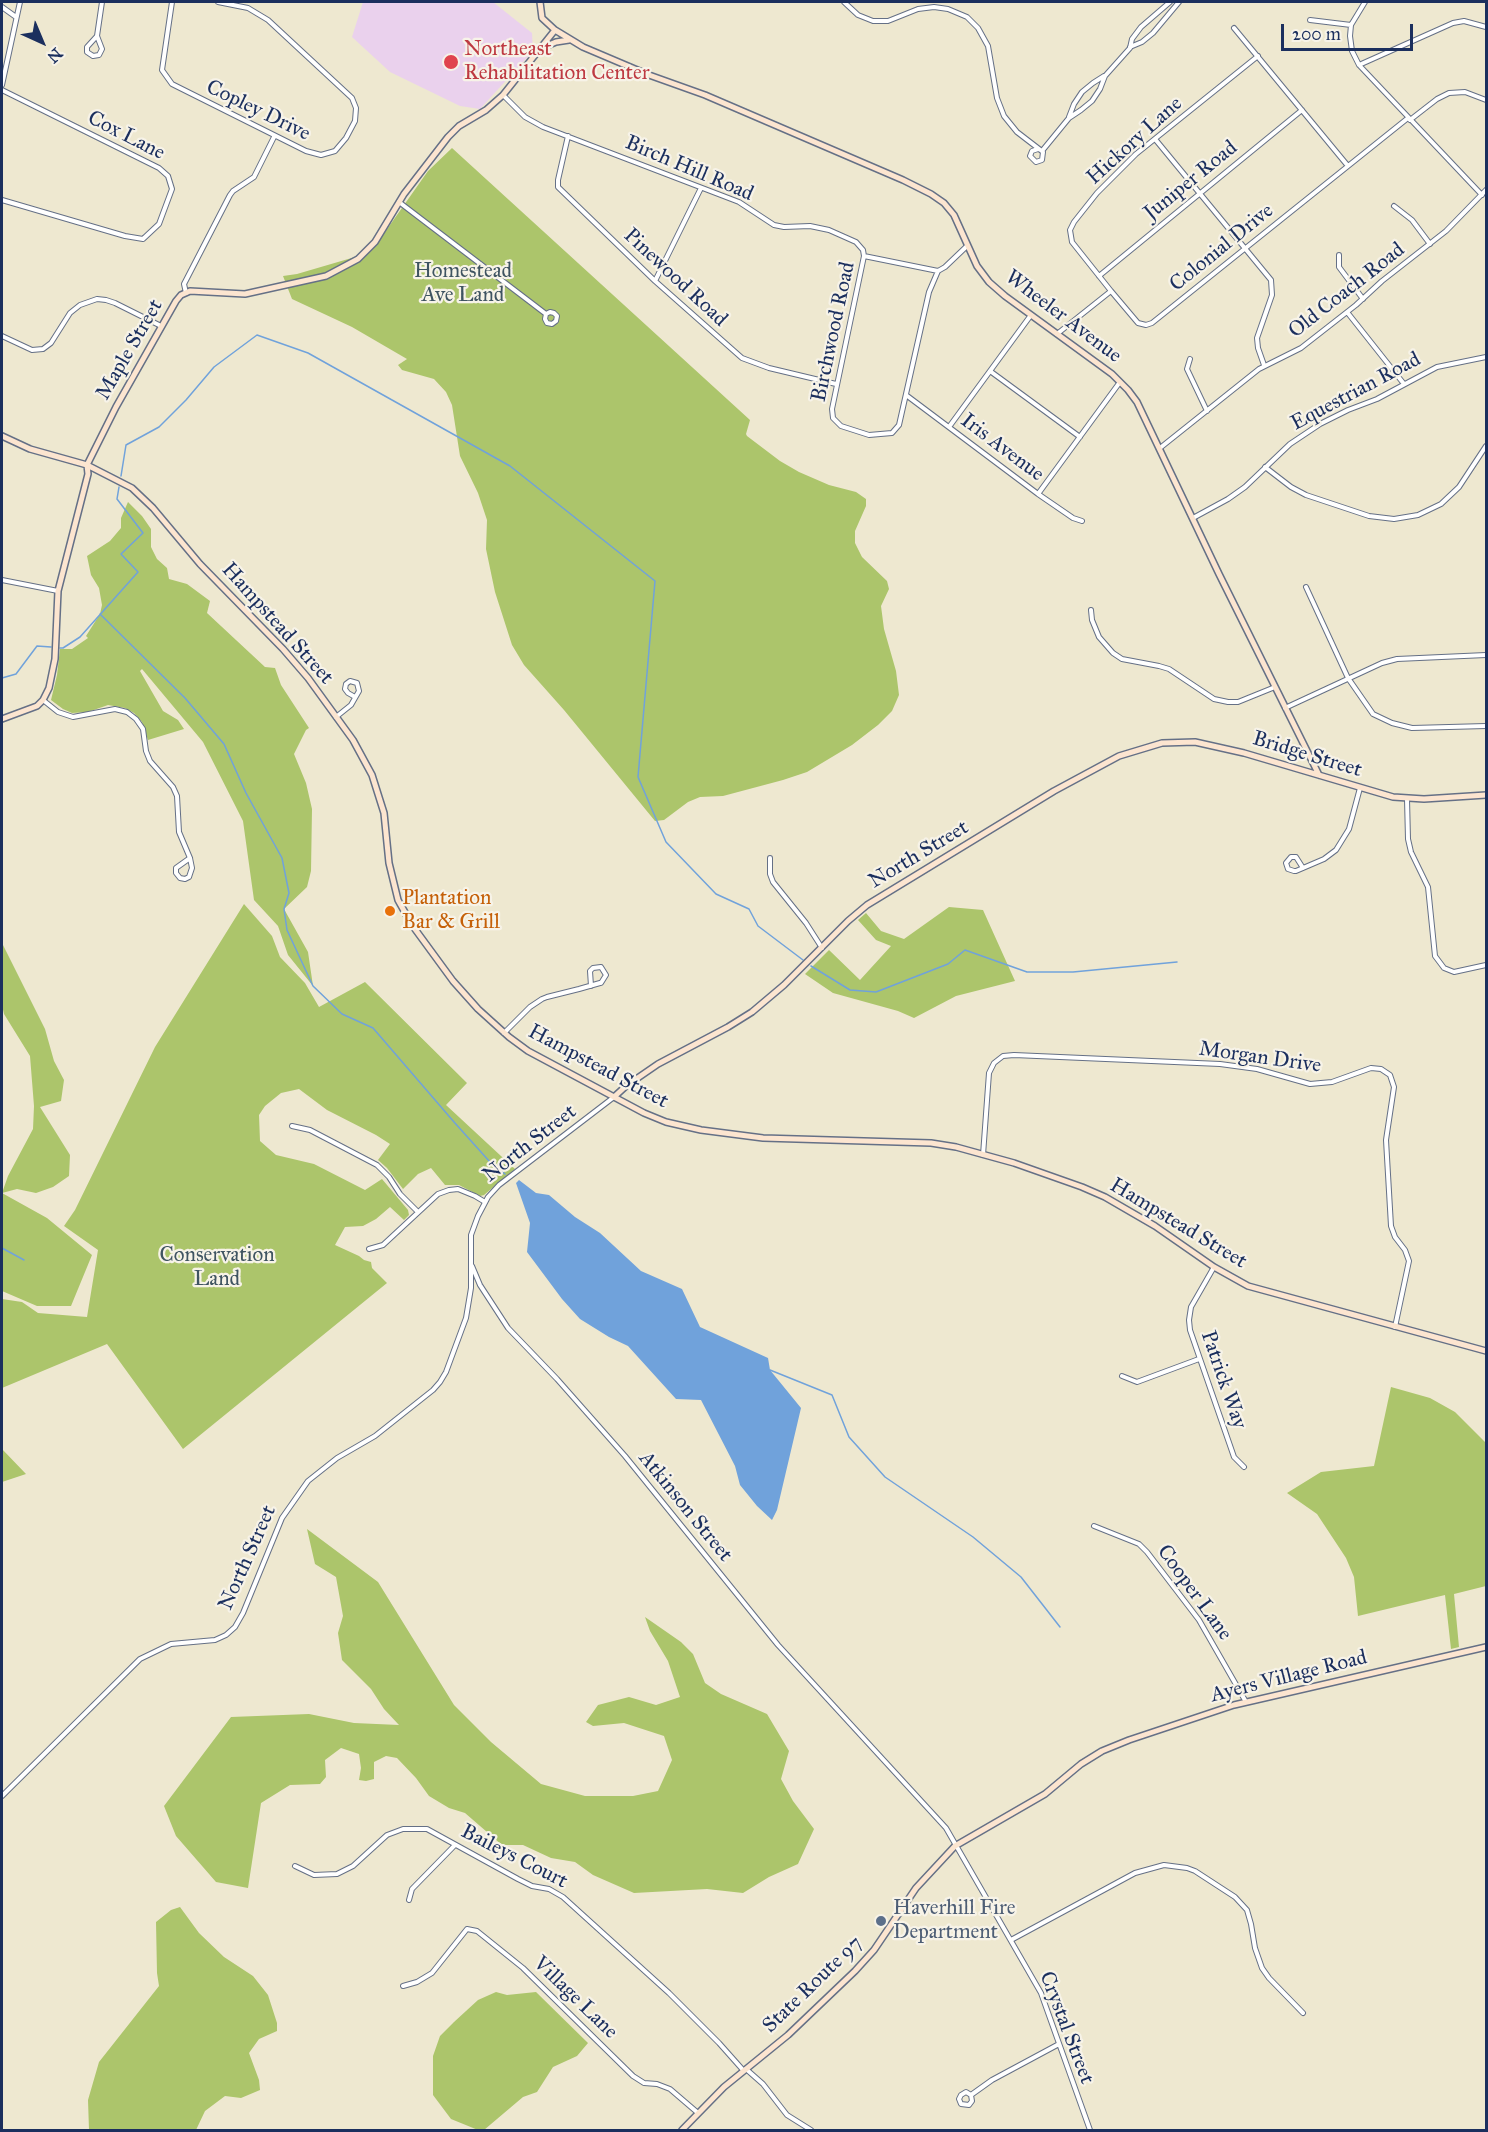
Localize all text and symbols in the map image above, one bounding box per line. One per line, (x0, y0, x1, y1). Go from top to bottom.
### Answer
north arrow (12, 12, 72, 72)
scale bar (1284, 12, 1416, 50)
text: 200 m (1292, 23, 1341, 45)
place label: Northeast Rehabilitation Center (464, 37, 650, 87)
text: N (43, 44, 66, 67)
marker: Northeast Rehabilitation Center (442, 53, 460, 71)
street label: Copley Drive (202, 75, 314, 147)
street label: Hickory Lane (1082, 92, 1188, 190)
street label: Cox Lane (83, 106, 169, 166)
street label: Birch Hill Road (621, 131, 757, 207)
street label: Juniper Road (1139, 136, 1243, 226)
street label: Colonial Drive (1165, 199, 1279, 297)
street label: Pinewood Road (618, 223, 732, 333)
street label: Old Coach Road (1284, 238, 1410, 344)
park label: Homestead Ave Land (414, 259, 512, 309)
street label: Birchwood Road (807, 260, 861, 404)
street label: Wheeler Avenue (1000, 265, 1126, 369)
street label: Maple Street (91, 295, 169, 405)
street label: Equestrian Road (1287, 347, 1425, 437)
street label: Iris Avenue (955, 408, 1049, 488)
street label: Hampstead Street (216, 558, 338, 690)
street label: Bridge Street (1249, 726, 1365, 784)
street label: North Street (865, 815, 973, 895)
place label: Plantation Bar & Grill (402, 886, 500, 936)
marker: Plantation Bar & Grill (383, 904, 397, 918)
street label: Hampstead Street (524, 1019, 672, 1115)
street label: Morgan Drive (1197, 1037, 1323, 1079)
street label: North Street (478, 1100, 582, 1188)
street label: Hampstead Street (1105, 1173, 1251, 1275)
park label: Conservation Land (159, 1243, 275, 1293)
street label: Patrick Way (1194, 1328, 1252, 1432)
street label: Atkinson Street (633, 1447, 737, 1567)
street label: North Street (214, 1502, 282, 1614)
street label: Cooper Lane (1151, 1540, 1237, 1646)
street label: Ayers Village Road (1208, 1645, 1370, 1709)
street label: Baileys Court (456, 1819, 572, 1895)
place label: Haverhill Fire Department (893, 1896, 1015, 1946)
marker: Haverhill Fire Department (874, 1914, 888, 1928)
street label: State Route 97 (758, 1931, 868, 2039)
street label: Village Lane (527, 1951, 623, 2045)
street label: Crystal Street (1033, 1968, 1099, 2088)

